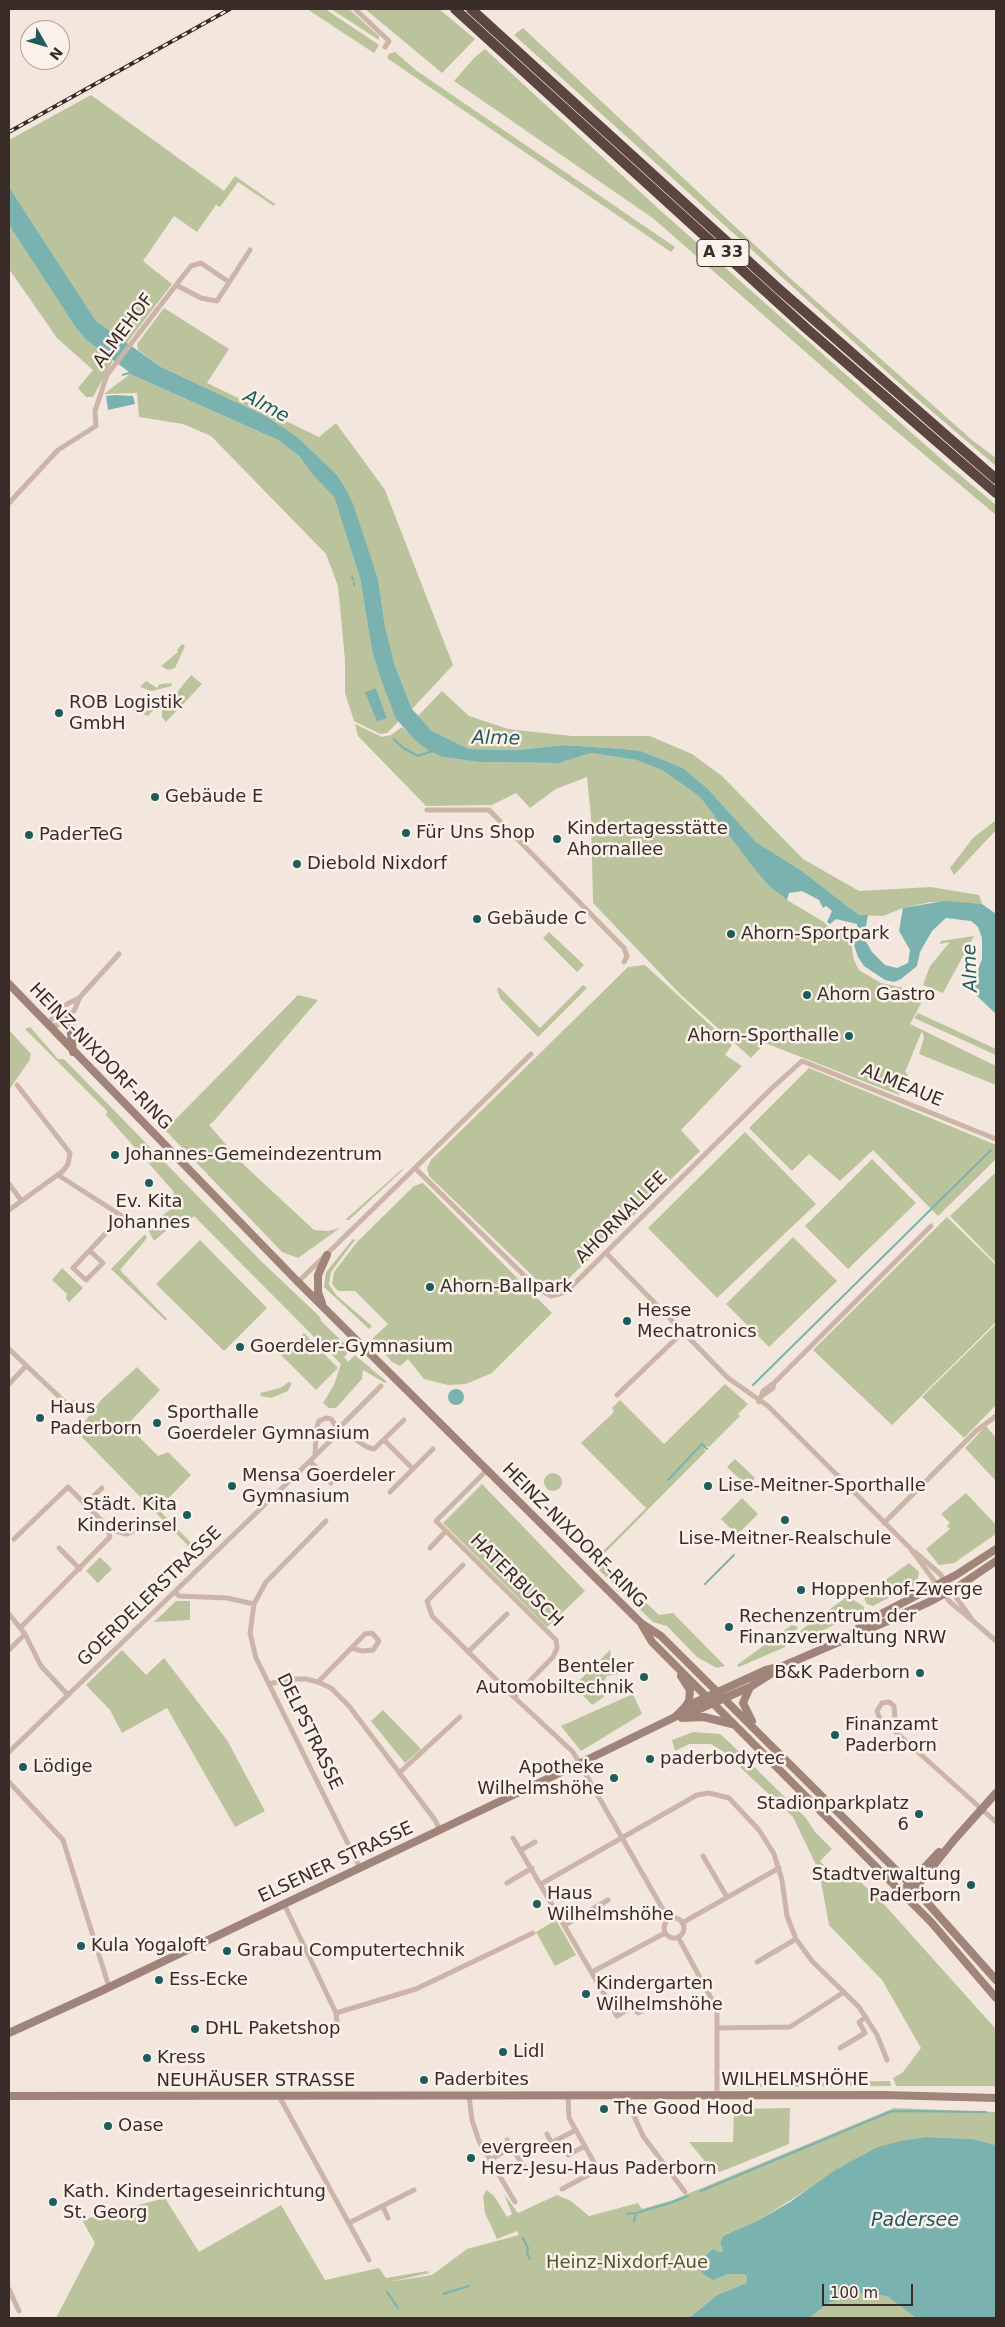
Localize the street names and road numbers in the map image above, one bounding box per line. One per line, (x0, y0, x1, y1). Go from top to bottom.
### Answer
road number: A 33 (697, 240, 749, 266)
street label: ALMEHOF (89, 290, 159, 372)
street label: HEINZ-NIXDORF-RING (24, 979, 176, 1135)
street label: ALMEAUE (858, 1060, 946, 1112)
street label: AHORNALLEE (572, 1168, 672, 1268)
street label: HEINZ-NIXDORF-RING (497, 1459, 651, 1613)
street label: GOERDELERSTRASSE (73, 1523, 227, 1671)
street label: HATERBUSCH (465, 1530, 567, 1632)
street label: DELPSTRASSE (271, 1670, 347, 1794)
street label: ELSENER STRASSE (255, 1818, 417, 1908)
street label: WILHELMSHÖHE (721, 2069, 869, 2091)
street label: NEUHÄUSER STRASSE (157, 2070, 355, 2092)

